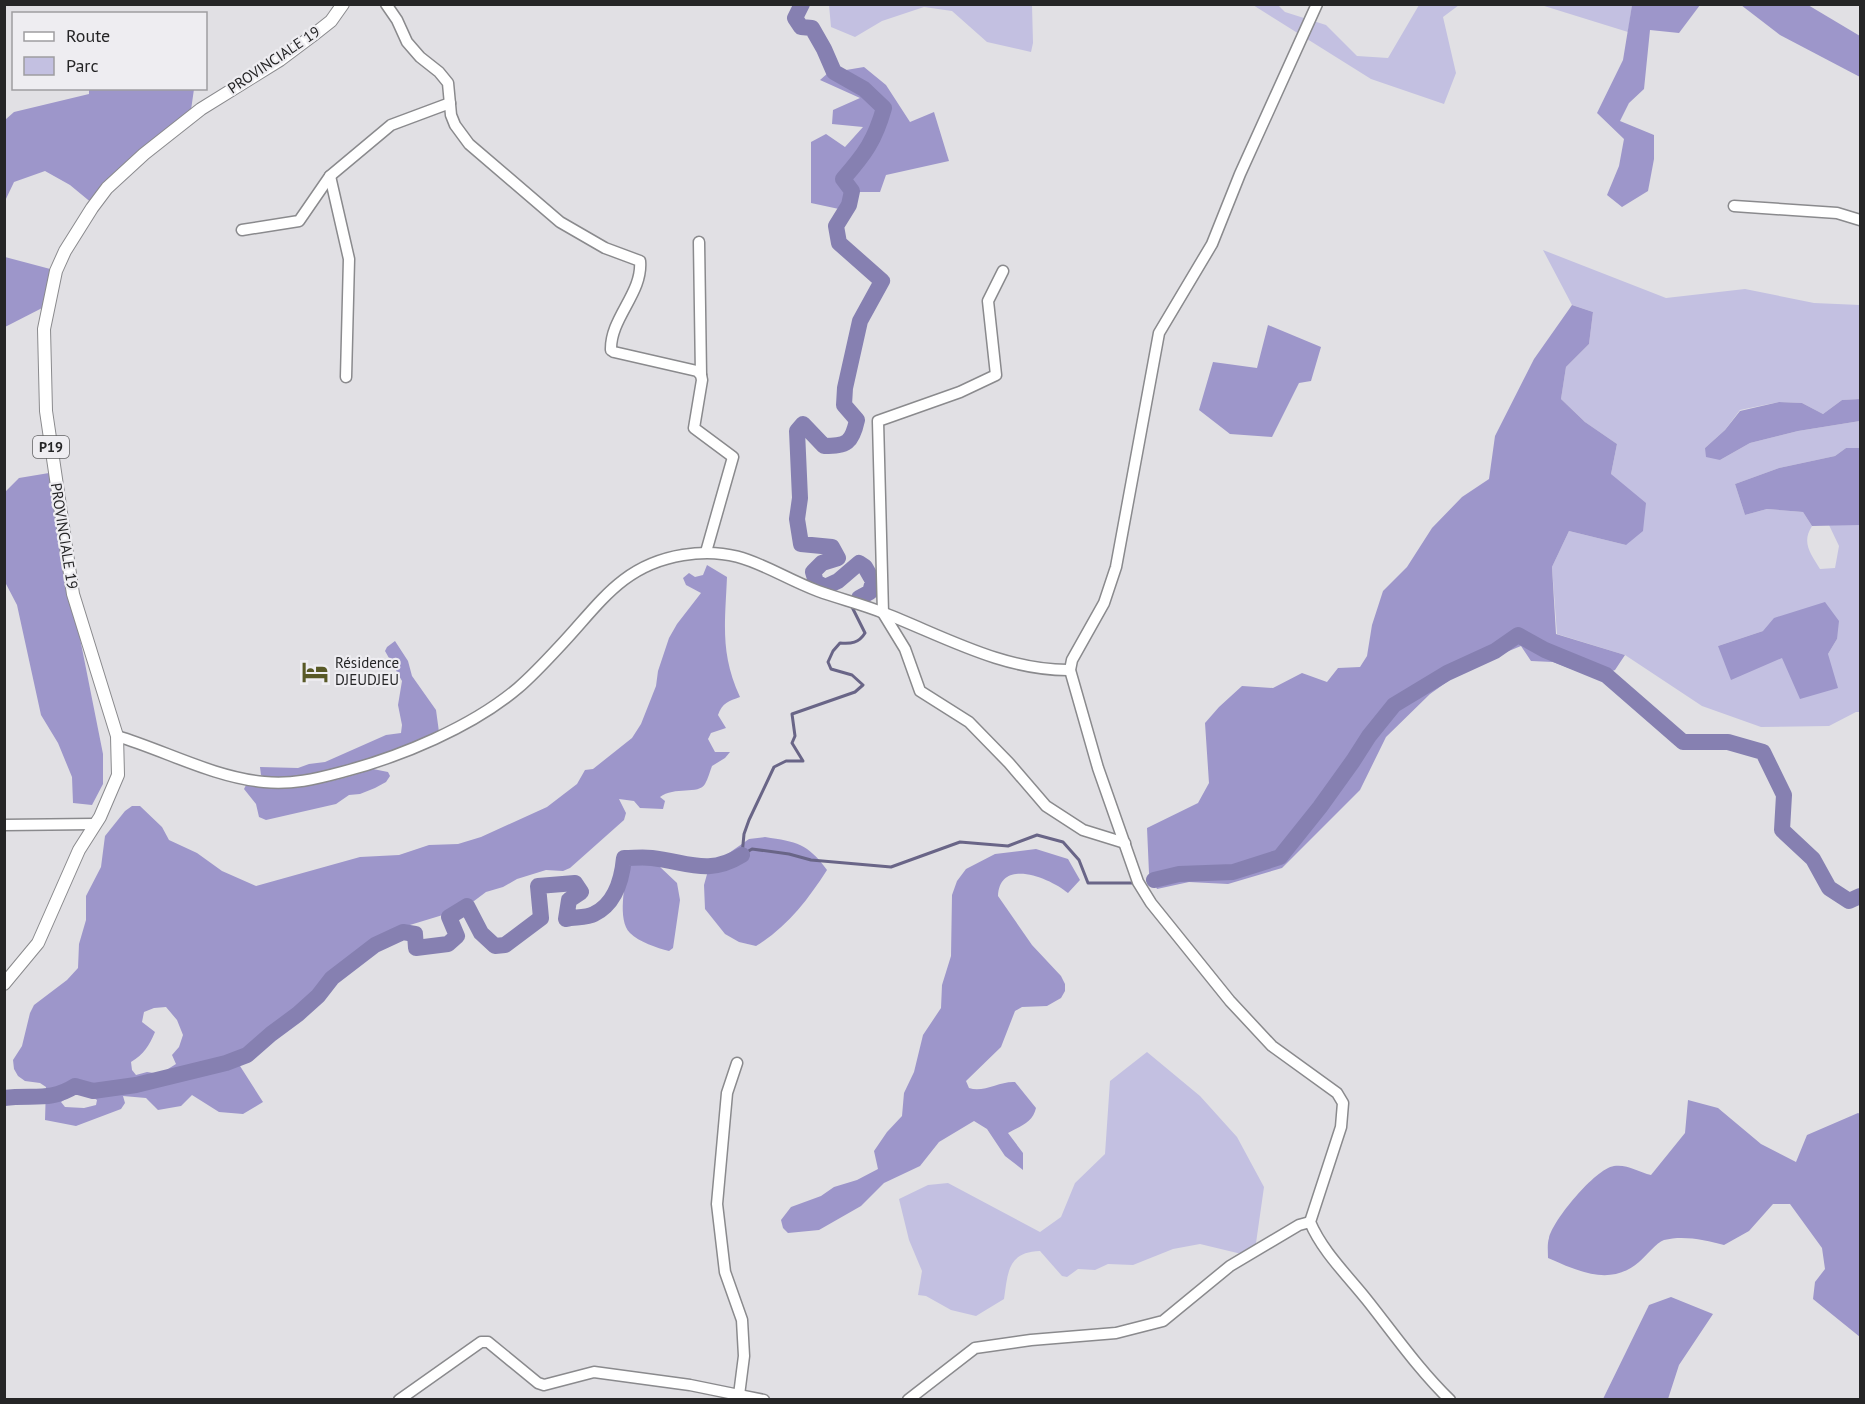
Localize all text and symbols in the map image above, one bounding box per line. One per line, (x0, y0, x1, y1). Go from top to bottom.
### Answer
legend (12, 12, 207, 90)
street label: PROVINCIALE 19 (224, 22, 324, 97)
text: Route (66, 24, 110, 47)
text: Parc (66, 54, 99, 77)
road number: P19 (33, 436, 69, 458)
street label: PROVINCIALE 19 (47, 481, 82, 590)
place label: Résidence DJEUDJEU (335, 653, 399, 689)
hotel icon: Résidence DJEUDJEU (300, 657, 330, 687)

